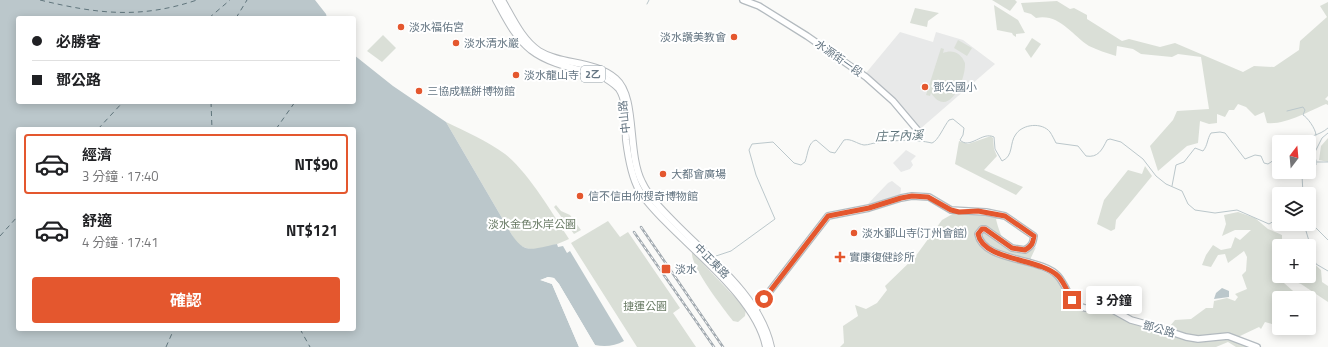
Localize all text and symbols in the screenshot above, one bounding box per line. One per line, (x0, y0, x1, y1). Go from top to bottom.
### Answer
place label: 淡水福佑宮 (409, 19, 464, 35)
marker: 淡水福佑宮 (396, 22, 406, 32)
place label: 淡水讚美教會 (660, 29, 726, 45)
text: 必勝客 (56, 30, 101, 53)
marker: 淡水讚美教會 (729, 32, 739, 42)
place label: 淡水清水巖 (464, 35, 519, 51)
street label: 水源街一段 (812, 36, 866, 80)
marker: 淡水清水巖 (451, 38, 461, 48)
road number: 2乙 (581, 66, 605, 82)
place label: 淡水龍山寺 (524, 67, 579, 83)
text: 鄧公路 (56, 68, 101, 91)
marker: 淡水龍山寺 (511, 70, 521, 80)
place label: 鄧公國小 (933, 79, 977, 95)
marker: 鄧公國小 (920, 82, 930, 92)
place label: 三協成糕餅博物館 (427, 83, 515, 99)
marker: 三協成糕餅博物館 (414, 86, 424, 96)
street label: 中山路 (614, 100, 634, 134)
water label: 庄子內溪 (875, 125, 925, 146)
north arrow (1272, 135, 1316, 179)
map controls (1272, 135, 1316, 335)
text: 經濟 (82, 143, 112, 166)
icon: car (34, 146, 70, 182)
text: NT$90 (295, 153, 338, 176)
text: 3 分鐘 · 17:40 (82, 166, 159, 186)
place label: 大都會廣場 (671, 166, 726, 182)
marker: 大都會廣場 (658, 169, 668, 179)
button: layers (1272, 187, 1316, 231)
place label: 信不信由你搜奇博物館 (588, 188, 698, 204)
marker: 信不信由你搜奇博物館 (575, 191, 585, 201)
text: 舒適 (82, 209, 112, 232)
icon: car (34, 212, 70, 248)
park label: 淡水金色水岸公園 (488, 216, 576, 232)
text: NT$121 (286, 219, 338, 242)
place label: 淡水鄞山寺(汀州會館) (862, 225, 967, 241)
marker: 淡水鄞山寺(汀州會館) (849, 228, 859, 238)
text: 4 分鐘 · 17:41 (82, 232, 159, 252)
button: + (1272, 239, 1316, 283)
street label: 中正東路 (691, 240, 733, 282)
place label: 實康復健診所 (849, 249, 915, 265)
marker: 實康復健診所 (834, 251, 846, 263)
place label: 淡水 (675, 261, 697, 277)
marker: 淡水 (660, 263, 672, 275)
button: 確認 (32, 277, 340, 323)
callout: 3 分鐘 (1086, 286, 1142, 314)
route start (755, 290, 773, 308)
text: 3 分鐘 (1096, 290, 1132, 310)
route end (1063, 291, 1081, 309)
button: − (1272, 291, 1316, 335)
park label: 捷運公園 (623, 298, 667, 314)
street label: 鄧公路 (1141, 317, 1177, 341)

